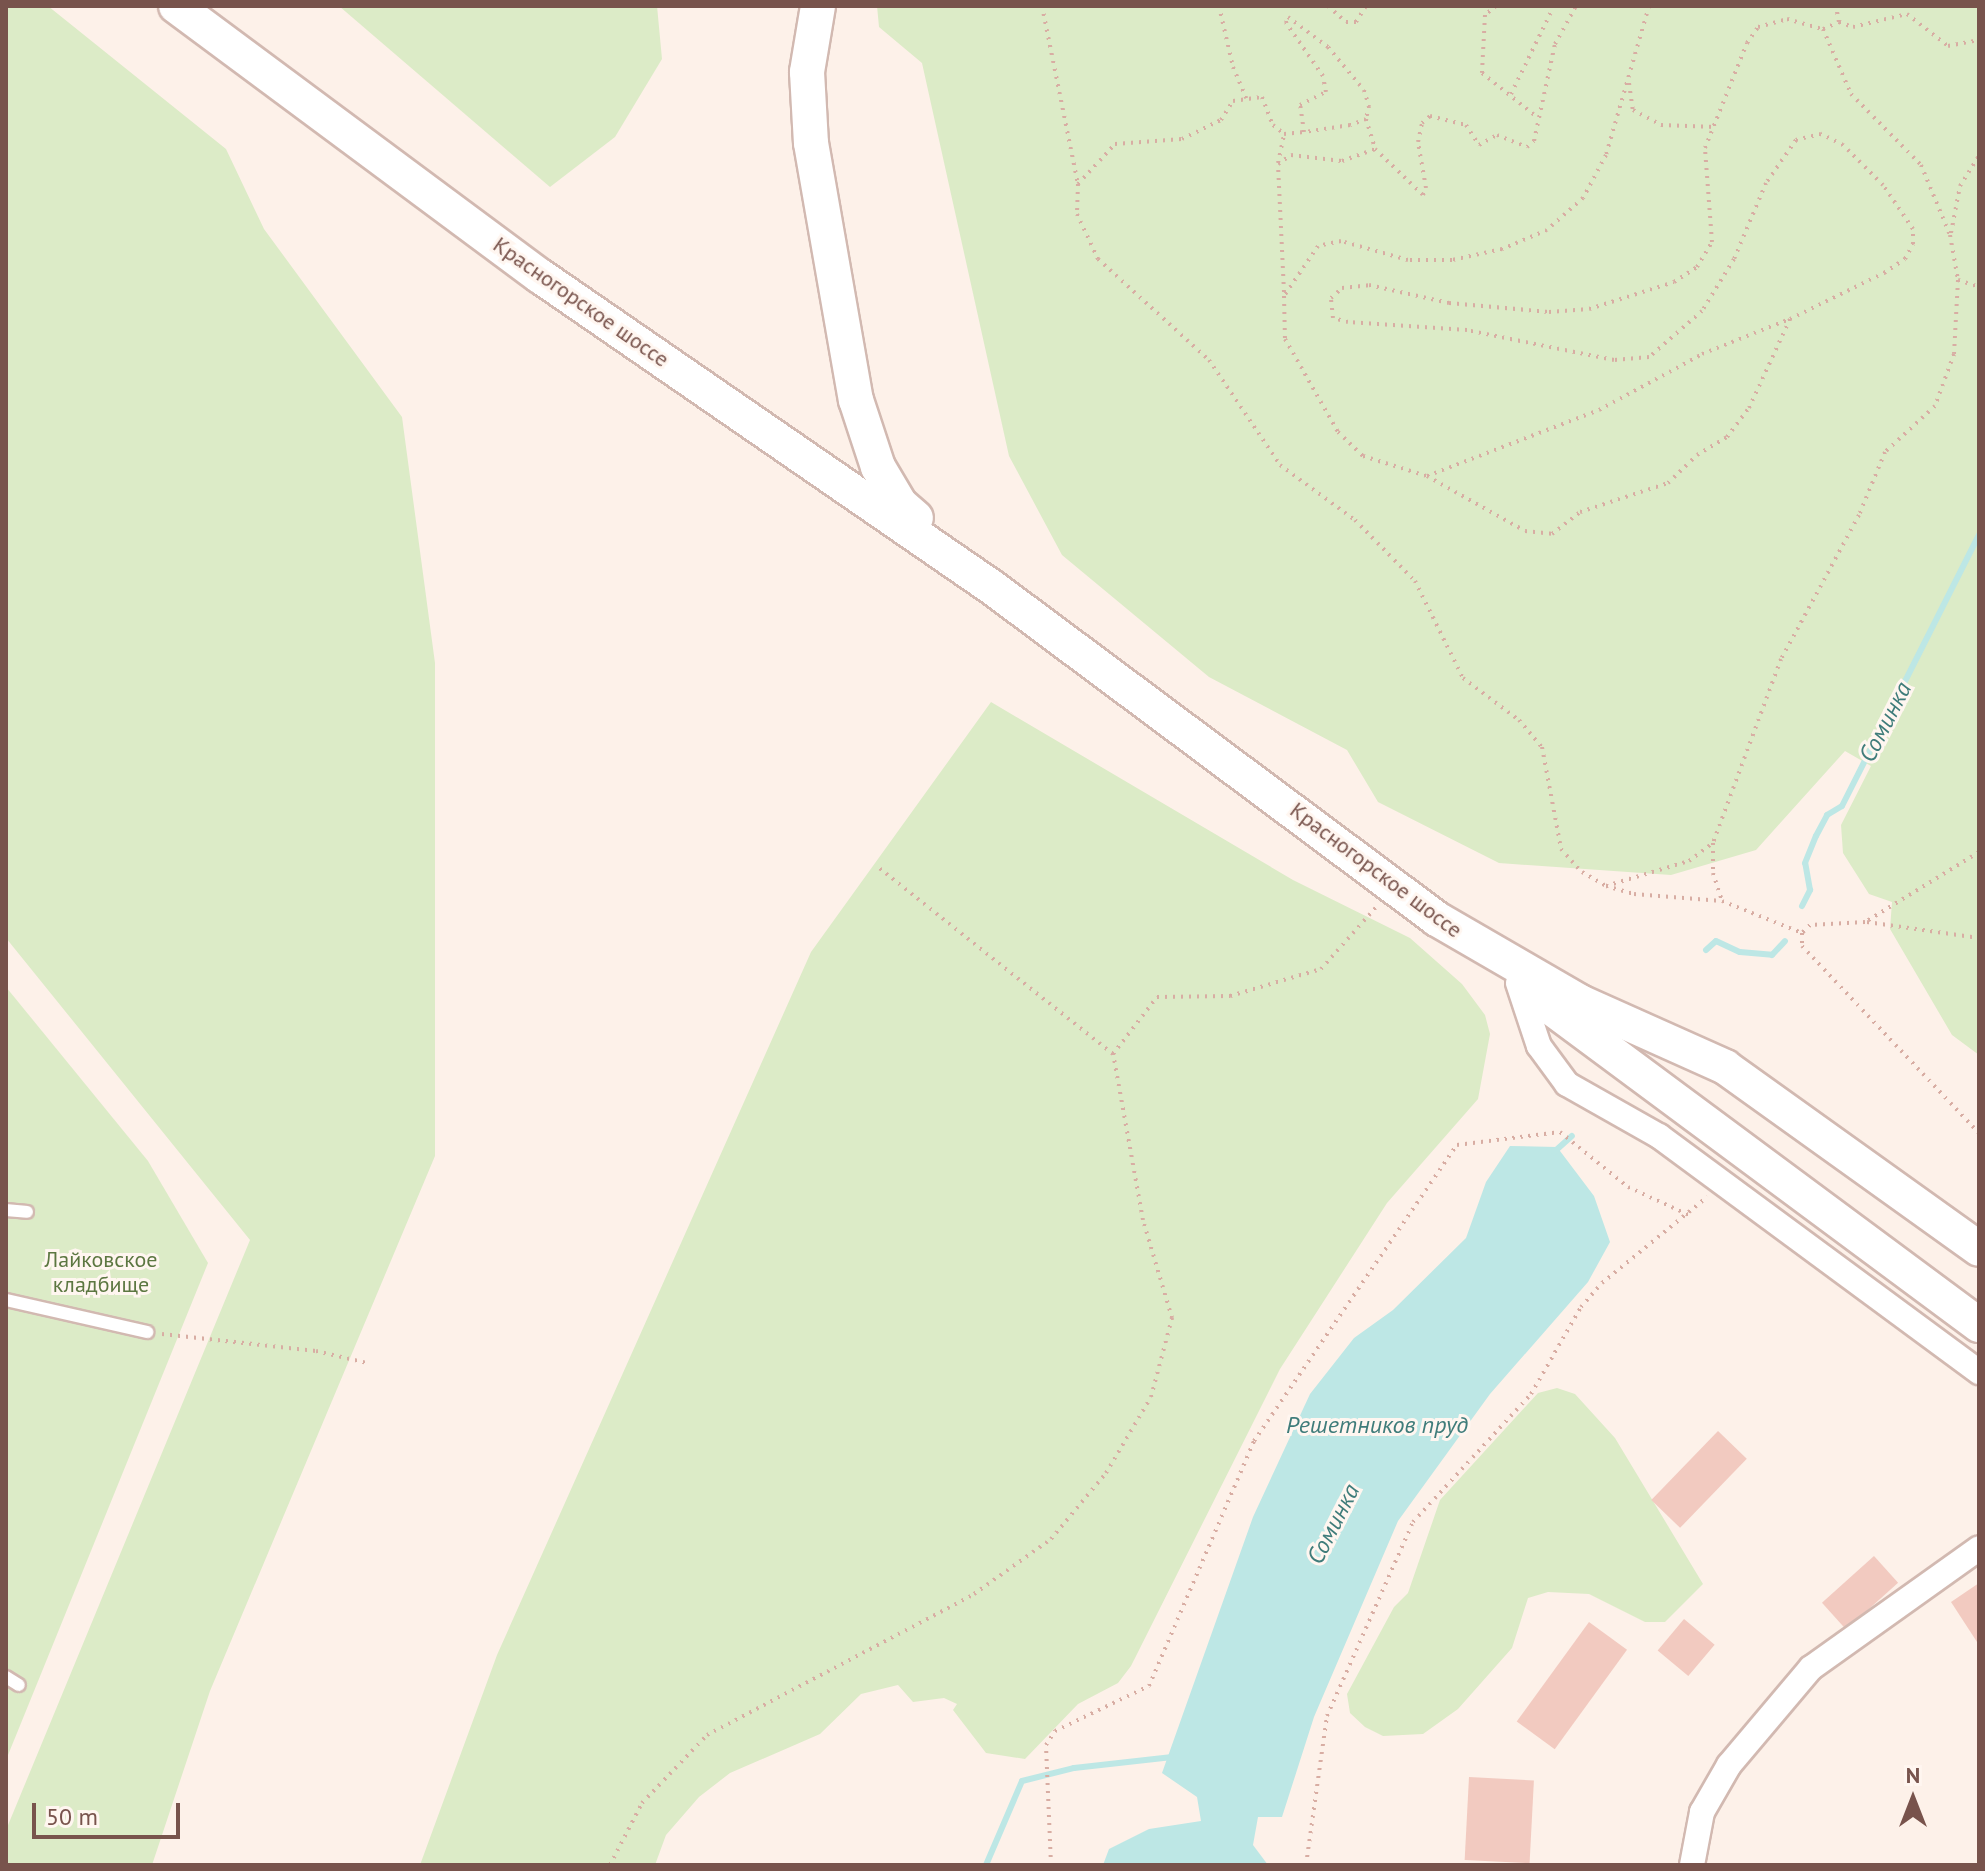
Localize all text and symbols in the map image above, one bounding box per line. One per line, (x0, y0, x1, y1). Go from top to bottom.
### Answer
street label: Красногорское шоссе (488, 231, 674, 373)
water label: Соминка (1853, 677, 1917, 767)
street label: Красногорское шоссе (1285, 797, 1467, 943)
park label: Лайковское кладбище (45, 1246, 157, 1298)
water label: Решетников пруд (1286, 1411, 1468, 1439)
water label: Соминка (1301, 1479, 1365, 1569)
north arrow (1873, 1759, 1953, 1839)
text: N (1906, 1761, 1920, 1789)
scale bar (36, 1787, 184, 1837)
text: 50 m (46, 1801, 98, 1832)

